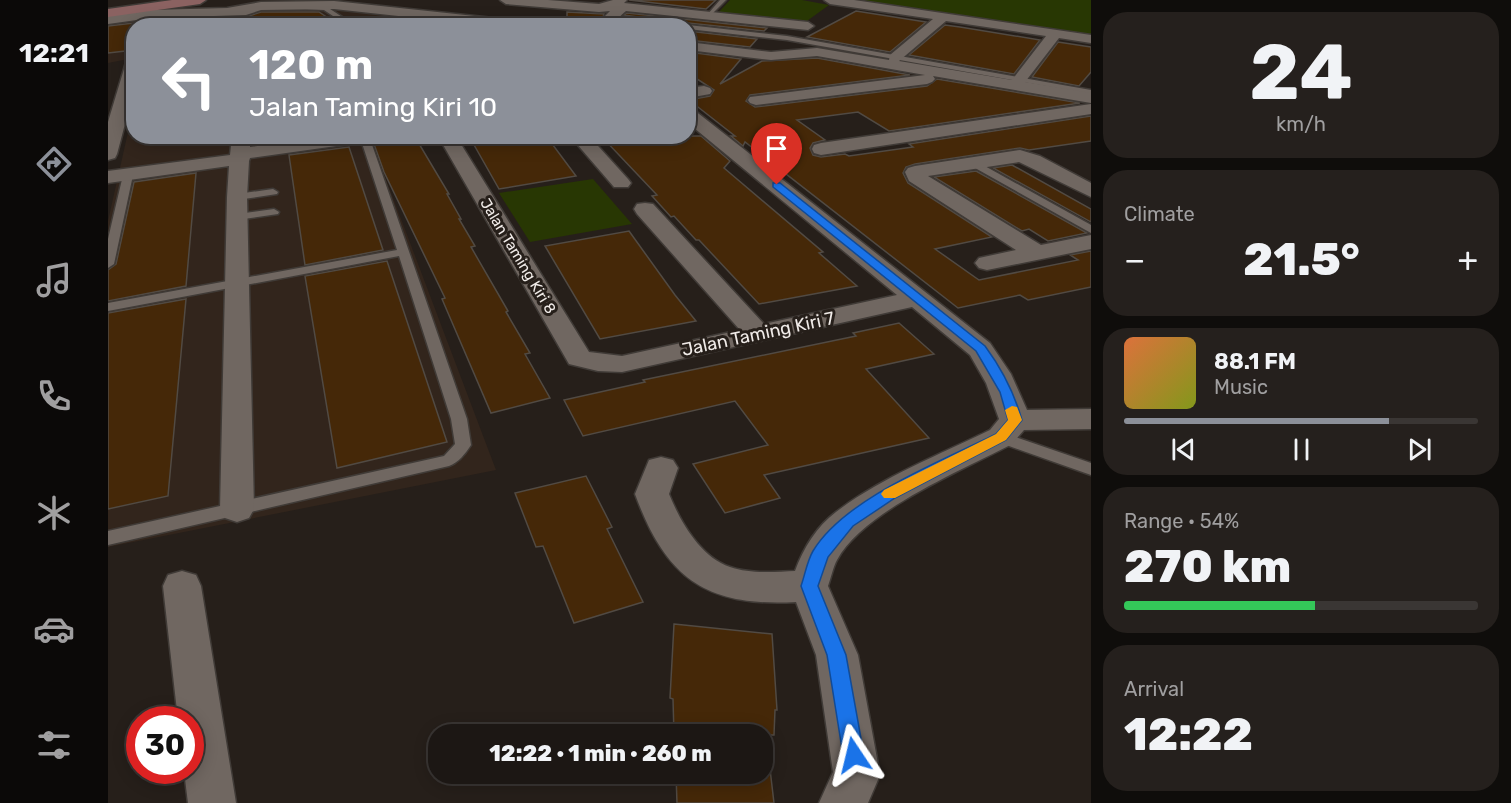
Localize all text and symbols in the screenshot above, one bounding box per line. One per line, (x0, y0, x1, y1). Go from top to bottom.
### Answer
text: 24 (1249, 26, 1353, 119)
text: 12:21 (19, 37, 89, 69)
text: 120 m (249, 40, 373, 90)
icon: left (150, 42, 228, 120)
text: Jalan Taming Kiri 10 (249, 91, 497, 123)
text: km/h (1276, 112, 1326, 136)
pin (751, 123, 802, 185)
icon: arrive (760, 132, 793, 165)
icon: directions (33, 143, 75, 185)
street label: Jalan Taming Kiri 8 (476, 195, 560, 317)
text: Climate (1124, 202, 1195, 226)
text: 21.5° (1243, 233, 1360, 286)
text: − (1124, 240, 1145, 279)
text: + (1457, 240, 1478, 279)
icon: music (33, 259, 75, 301)
street label: Jalan Taming Kiri 7 (680, 307, 836, 361)
text: 88.1 FM (1214, 348, 1296, 375)
icon: phone (33, 375, 75, 417)
text: Music (1214, 375, 1268, 399)
icon: previous (1167, 433, 1200, 466)
icon: pause (1285, 433, 1318, 466)
icon: next (1403, 433, 1436, 466)
icon: climate (33, 492, 75, 534)
text: Range · 54% (1124, 509, 1239, 533)
text: 270 km (1124, 540, 1291, 593)
icon: car (33, 608, 75, 650)
text: Arrival (1124, 677, 1184, 701)
speed limit sign: 30 (126, 706, 204, 784)
text: 12:22 (1124, 708, 1253, 761)
position arrow (822, 723, 886, 787)
icon: filters (33, 724, 75, 766)
text: 12:22 · 1 min · 260 m (489, 740, 712, 767)

